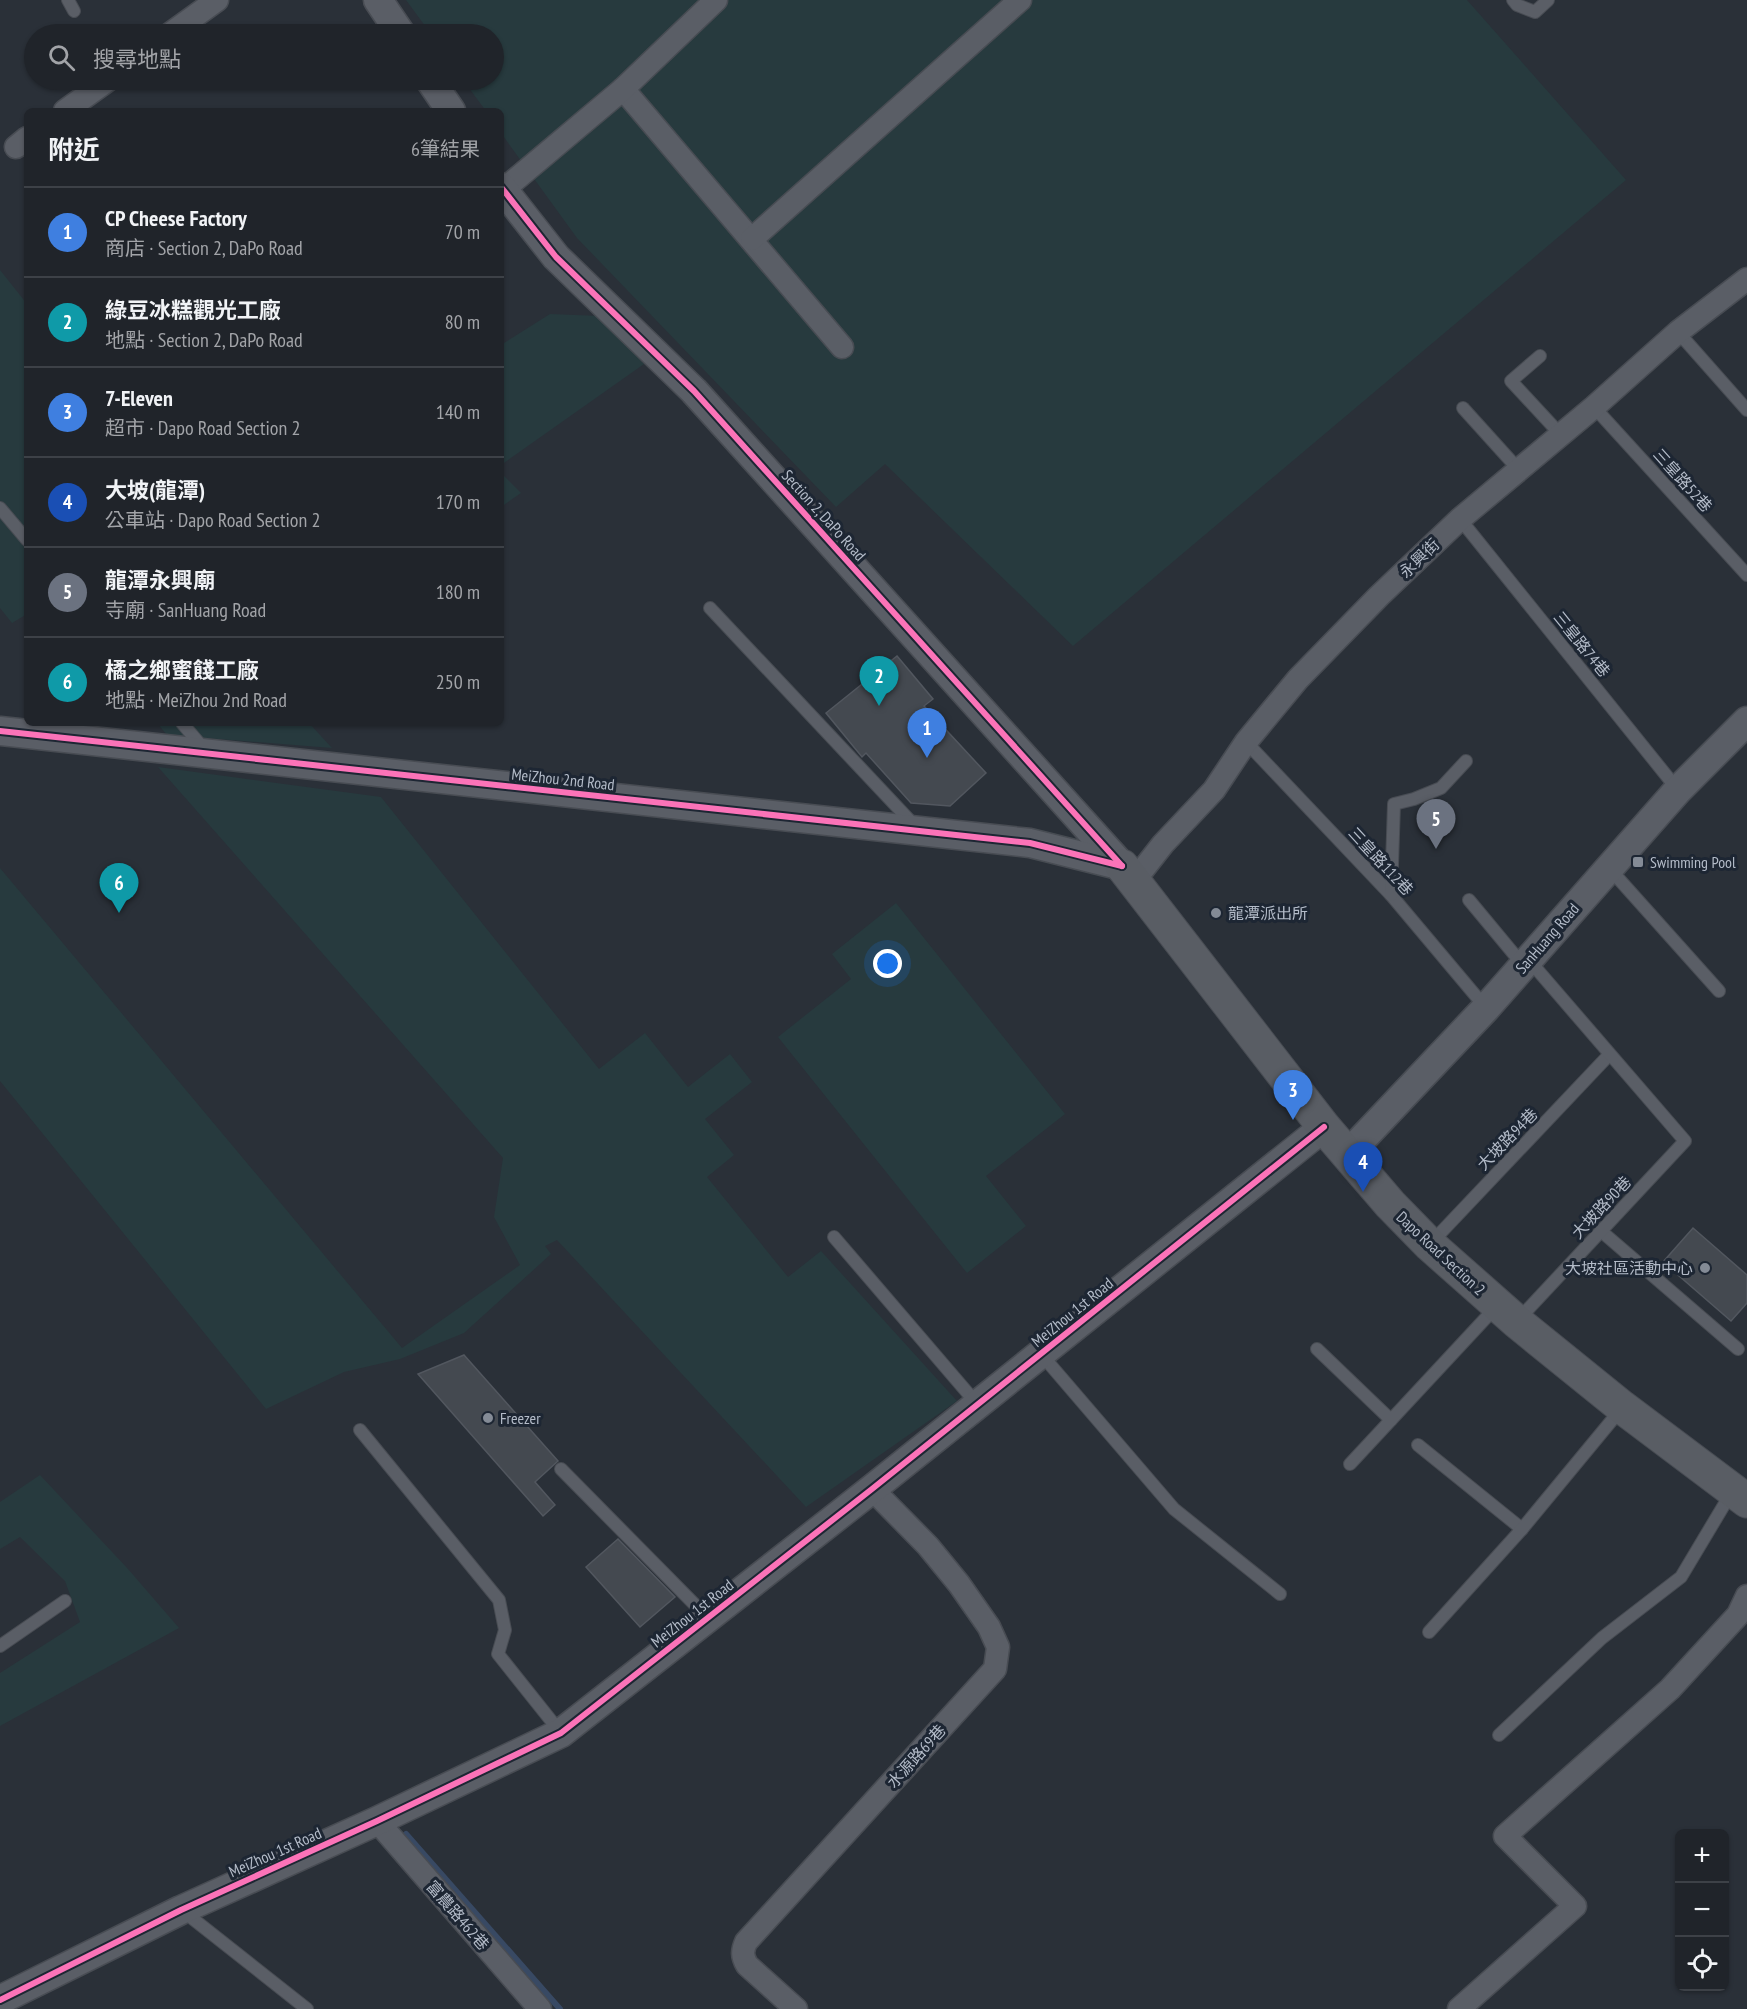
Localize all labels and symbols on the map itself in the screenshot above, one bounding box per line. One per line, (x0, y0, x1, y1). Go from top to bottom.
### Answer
street label: 三皇路52巷 (1649, 444, 1717, 516)
street label: Section 2, DaPo Road (778, 465, 870, 565)
street label: 永興街 (1395, 534, 1443, 582)
street label: 三皇路74巷 (1550, 607, 1614, 681)
pin: 2 (860, 656, 898, 706)
pin: 1 (908, 708, 946, 758)
street label: MeiZhou 2nd Road (511, 764, 616, 794)
pin: 5 (1416, 800, 1456, 849)
street label: 三皇路112巷 (1344, 823, 1418, 899)
place label: Swimming Pool (1650, 852, 1736, 872)
marker: Swimming Pool (1631, 855, 1645, 869)
pin: 6 (100, 864, 138, 913)
street label: SanHuang Road (1511, 899, 1583, 977)
place label: 龍潭派出所 (1228, 903, 1308, 923)
marker: 龍潭派出所 (1209, 906, 1223, 920)
your location (873, 949, 902, 978)
pin: 3 (1274, 1070, 1312, 1120)
street label: 大坡路94巷 (1473, 1104, 1541, 1174)
pin: 4 (1344, 1142, 1382, 1192)
street label: 大坡路90巷 (1567, 1172, 1635, 1242)
street label: Dapo Road Section 2 (1392, 1207, 1490, 1299)
place label: 大坡社區活動中心 (1565, 1258, 1693, 1278)
marker: 大坡社區活動中心 (1698, 1261, 1712, 1275)
street label: MeiZhou 1st Road (1027, 1273, 1117, 1351)
place label: Freezer (500, 1408, 541, 1428)
marker: Freezer (481, 1411, 495, 1425)
street label: MeiZhou 1st Road (647, 1575, 737, 1651)
street label: 水源路69巷 (882, 1720, 950, 1792)
street label: MeiZhou 1st Road (226, 1823, 324, 1881)
street label: 富農路462巷 (422, 1876, 494, 1954)

